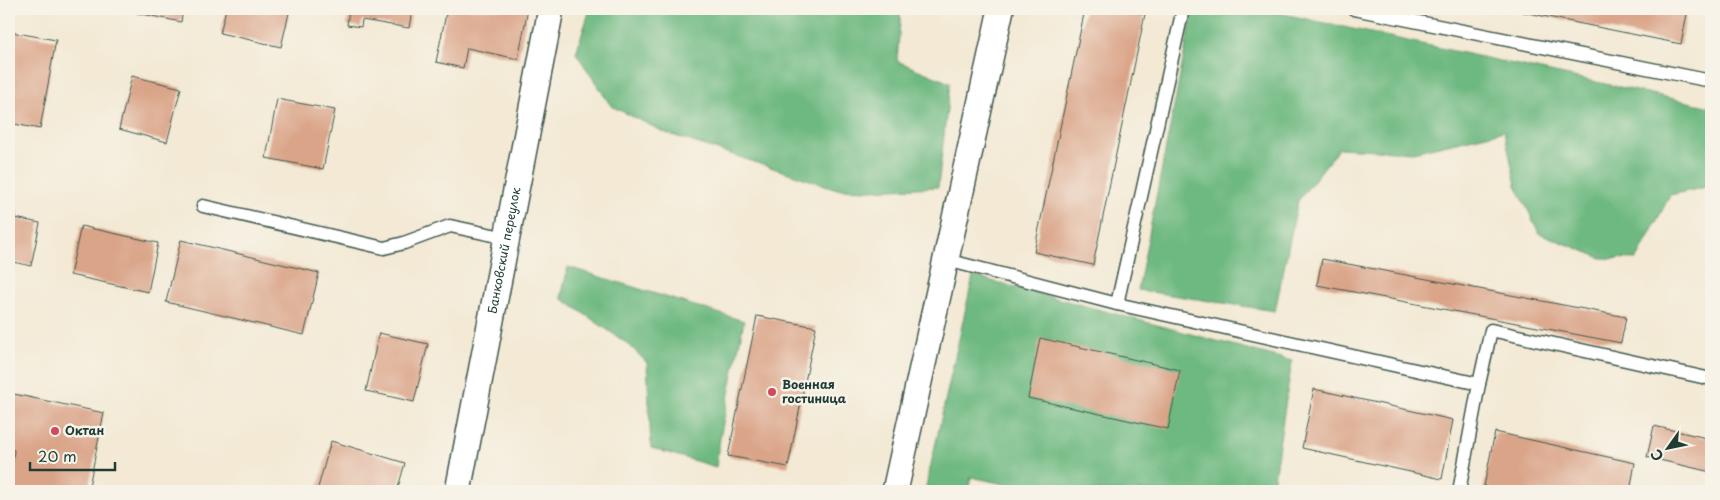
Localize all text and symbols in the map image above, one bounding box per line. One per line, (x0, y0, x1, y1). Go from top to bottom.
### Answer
street label: Банковский переулок (482, 185, 525, 315)
place label: Военная гостиница (782, 375, 847, 407)
marker: Военная гостиница (766, 386, 778, 398)
place label: Октан (65, 421, 104, 439)
north arrow (1642, 422, 1692, 472)
marker: Октан (49, 425, 61, 437)
scale bar (30, 440, 115, 472)
text: 20 m (38, 444, 77, 467)
text: С (1645, 445, 1668, 465)

